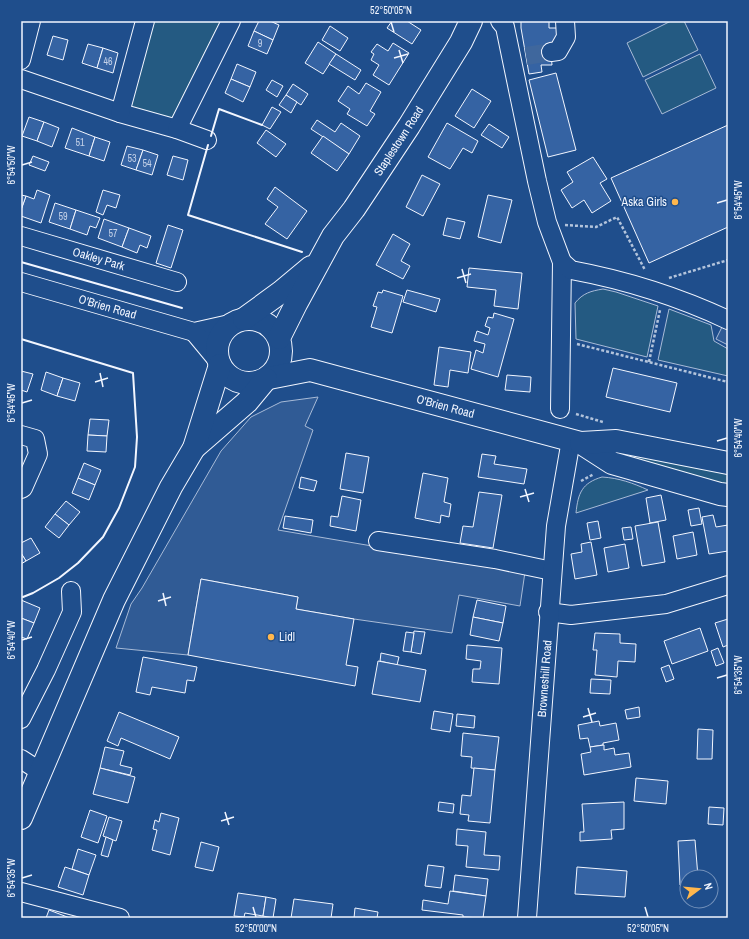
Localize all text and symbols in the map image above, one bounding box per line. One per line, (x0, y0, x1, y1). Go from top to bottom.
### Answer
text: 52°50'05"N (370, 4, 412, 17)
house number: 9 (258, 37, 263, 50)
house number: 46 (103, 55, 113, 68)
street label: Staplestown Road (370, 103, 427, 179)
house number: 51 (75, 136, 85, 149)
text: 6°54'50"W (5, 145, 18, 185)
house number: 53 (127, 152, 137, 165)
house number: 54 (142, 157, 152, 170)
text: 6°54'45"W (732, 180, 745, 220)
place label: Aska Girls (621, 194, 667, 210)
marker: Aska Girls (670, 197, 680, 207)
house number: 59 (58, 210, 68, 223)
house number: 57 (108, 227, 118, 240)
street label: Oakley Park (71, 244, 127, 274)
street label: O'Brien Road (77, 291, 138, 323)
text: 6°54'45"W (5, 383, 18, 423)
street label: O'Brien Road (415, 391, 476, 422)
text: 6°54'40"W (732, 418, 745, 458)
text: 6°54'40"W (5, 620, 18, 660)
place label: Lidl (279, 629, 295, 645)
marker: Lidl (266, 632, 276, 642)
street label: Browneshill Road (534, 640, 556, 718)
text: 6°54'35"W (732, 655, 745, 695)
text: 6°54'35"W (5, 858, 18, 898)
north arrow (679, 869, 719, 909)
text: N (701, 881, 716, 891)
text: 52°50'00"N (235, 922, 277, 935)
text: 52°50'05"N (627, 922, 669, 935)

